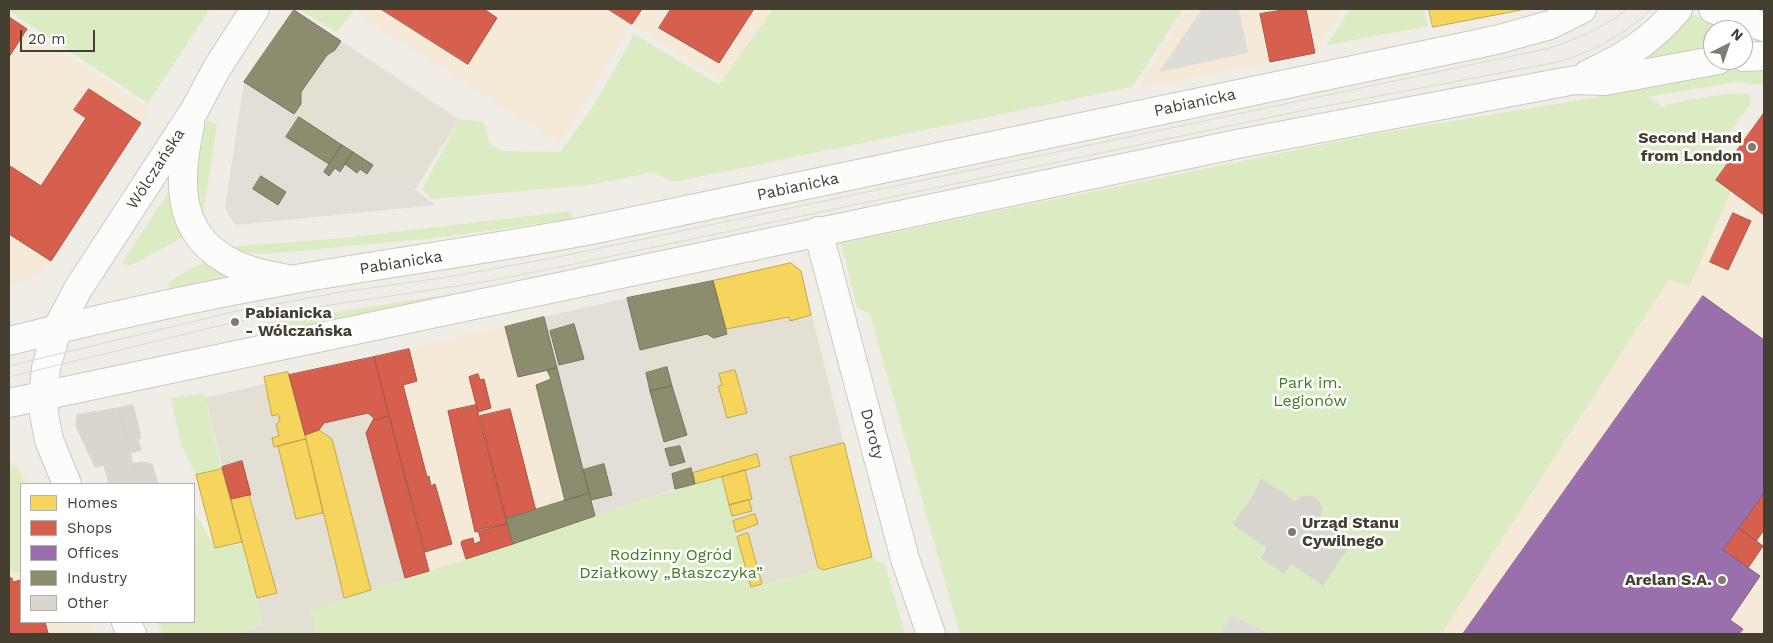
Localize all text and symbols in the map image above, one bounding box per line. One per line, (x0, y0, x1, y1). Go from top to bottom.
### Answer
scale bar (22, 20, 98, 52)
north arrow (1703, 20, 1753, 70)
text: N (1728, 25, 1746, 44)
text: 20 m (28, 30, 66, 48)
street label: Pabianicka (1152, 85, 1238, 121)
street label: Wólczańska (123, 125, 189, 213)
place label: Second Hand from London (1638, 128, 1742, 166)
marker: Second Hand from London (1746, 141, 1758, 153)
street label: Pabianicka (755, 169, 841, 205)
street label: Pabianicka (358, 247, 444, 279)
place label: Pabianicka - Wólczańska (245, 303, 352, 341)
marker: Pabianicka - Wólczańska (229, 316, 241, 328)
park label: Park im. Legionów (1273, 373, 1347, 411)
street label: Doroty (856, 406, 888, 462)
legend (20, 483, 195, 623)
text: Homes (67, 494, 118, 512)
place label: Urząd Stanu Cywilnego (1302, 513, 1399, 551)
text: Shops (67, 519, 112, 537)
marker: Urząd Stanu Cywilnego (1286, 526, 1298, 538)
text: Offices (67, 544, 119, 562)
park label: Rodzinny Ogród Działkowy „Błaszczyka” (579, 545, 763, 583)
text: Industry (67, 569, 127, 587)
place label: Arelan S.A. (1625, 570, 1712, 590)
marker: Arelan S.A. (1716, 574, 1728, 586)
text: Other (67, 594, 109, 612)

